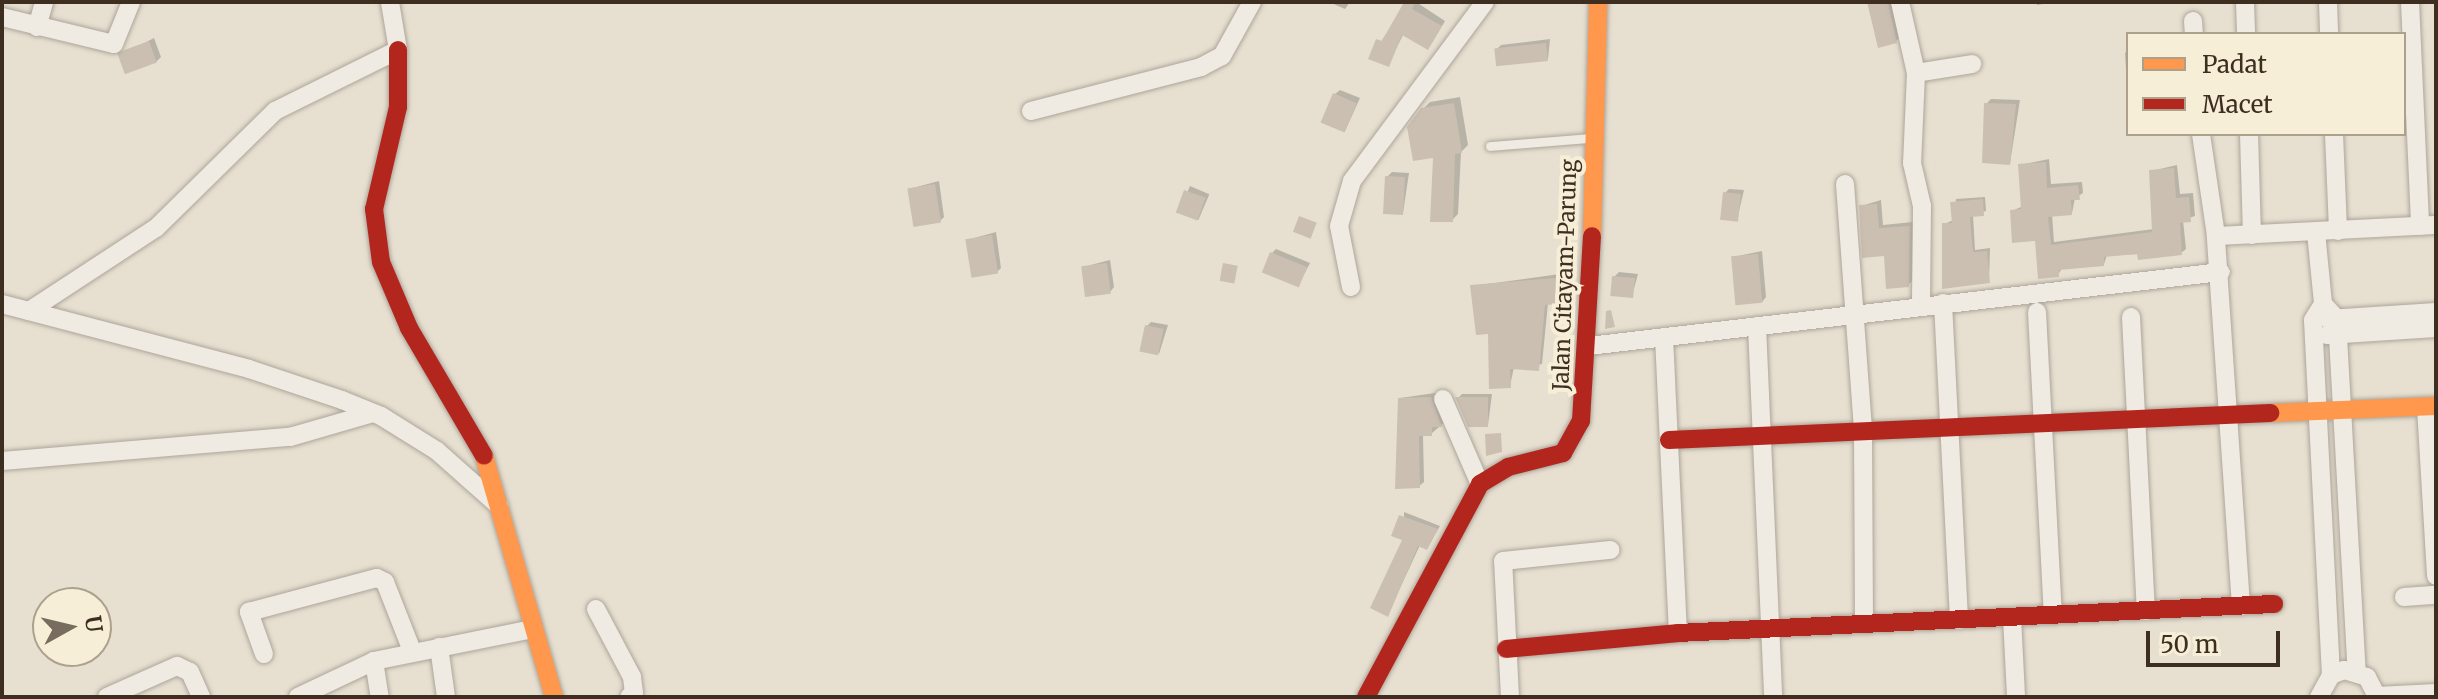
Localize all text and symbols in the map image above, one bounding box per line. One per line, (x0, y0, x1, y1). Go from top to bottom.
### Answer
legend (2126, 32, 2406, 136)
text: Padat (2202, 49, 2267, 80)
text: Macet (2202, 89, 2273, 120)
street label: Jalan Citayam-Parung (1548, 159, 1582, 391)
north arrow (32, 587, 112, 667)
text: U (79, 614, 109, 634)
scale bar (2150, 615, 2284, 665)
text: 50 m (2160, 629, 2219, 660)

